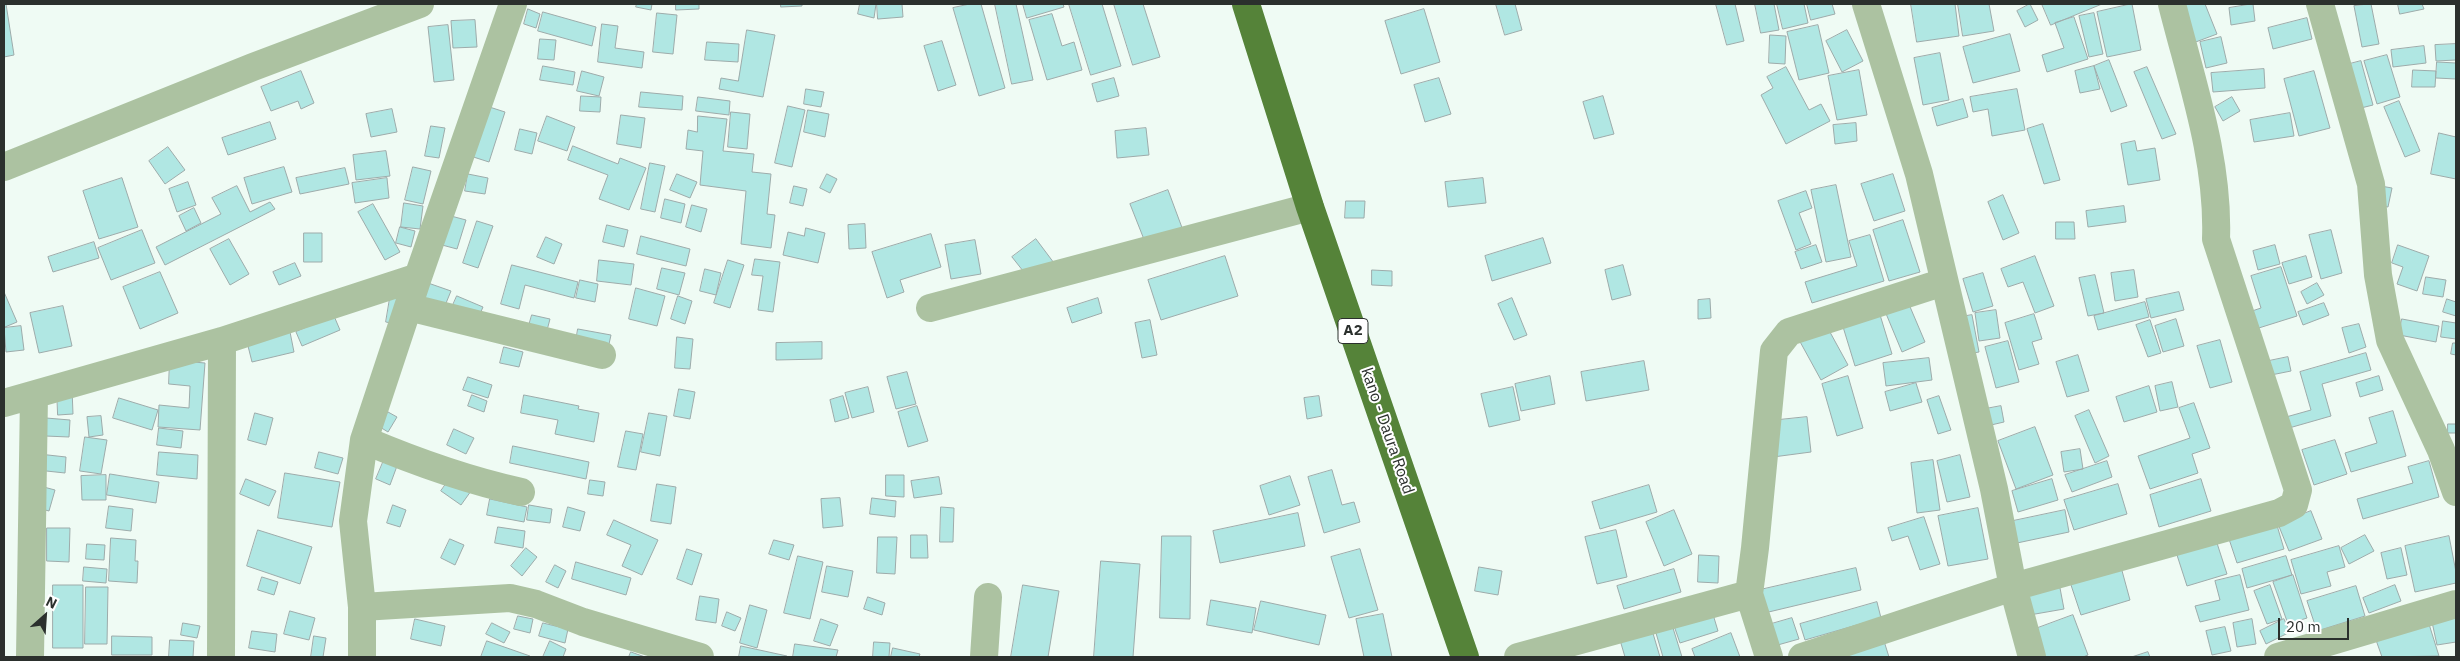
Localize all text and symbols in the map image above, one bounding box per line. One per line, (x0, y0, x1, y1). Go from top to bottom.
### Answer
road number: A2 (1338, 318, 1368, 344)
street label: kano - Daura Road (1356, 365, 1418, 497)
north arrow (20, 591, 70, 641)
text: N (43, 592, 60, 613)
scale bar (2280, 608, 2351, 640)
text: 20 m (2286, 617, 2321, 636)

